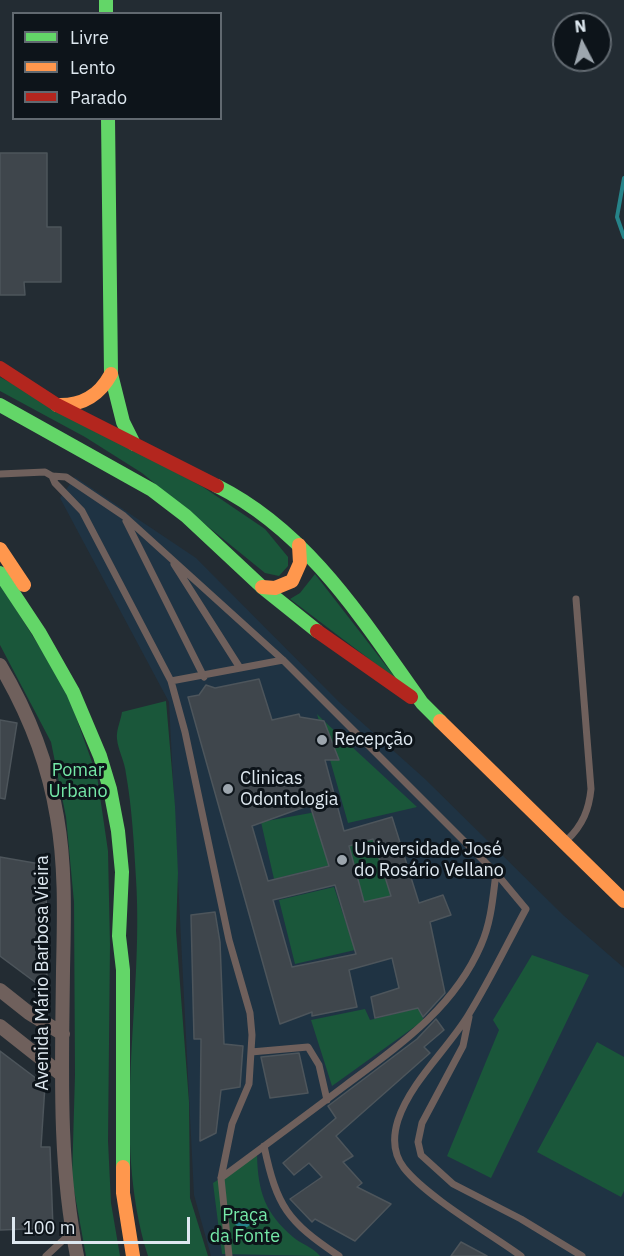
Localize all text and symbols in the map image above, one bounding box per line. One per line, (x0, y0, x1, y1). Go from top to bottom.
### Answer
legend (12, 12, 222, 120)
north arrow (552, 12, 612, 72)
text: N (574, 16, 587, 37)
text: Livre (70, 26, 109, 49)
text: Lento (70, 56, 115, 79)
text: Parado (70, 86, 127, 109)
place label: Recepção (334, 729, 413, 751)
marker: Recepção (315, 733, 329, 747)
park label: Pomar Urbano (48, 760, 108, 802)
place label: Clinicas Odontologia (240, 768, 338, 810)
marker: Clinicas Odontologia (221, 782, 235, 796)
place label: Universidade José do Rosário Vellano (354, 839, 504, 882)
marker: Universidade José do Rosário Vellano (335, 853, 349, 867)
street label: Avenida Mário Barbosa Vieira (32, 855, 54, 1091)
scale bar (15, 1205, 194, 1243)
park label: Praça da Fonte (210, 1205, 280, 1248)
text: 100 m (23, 1216, 75, 1239)

